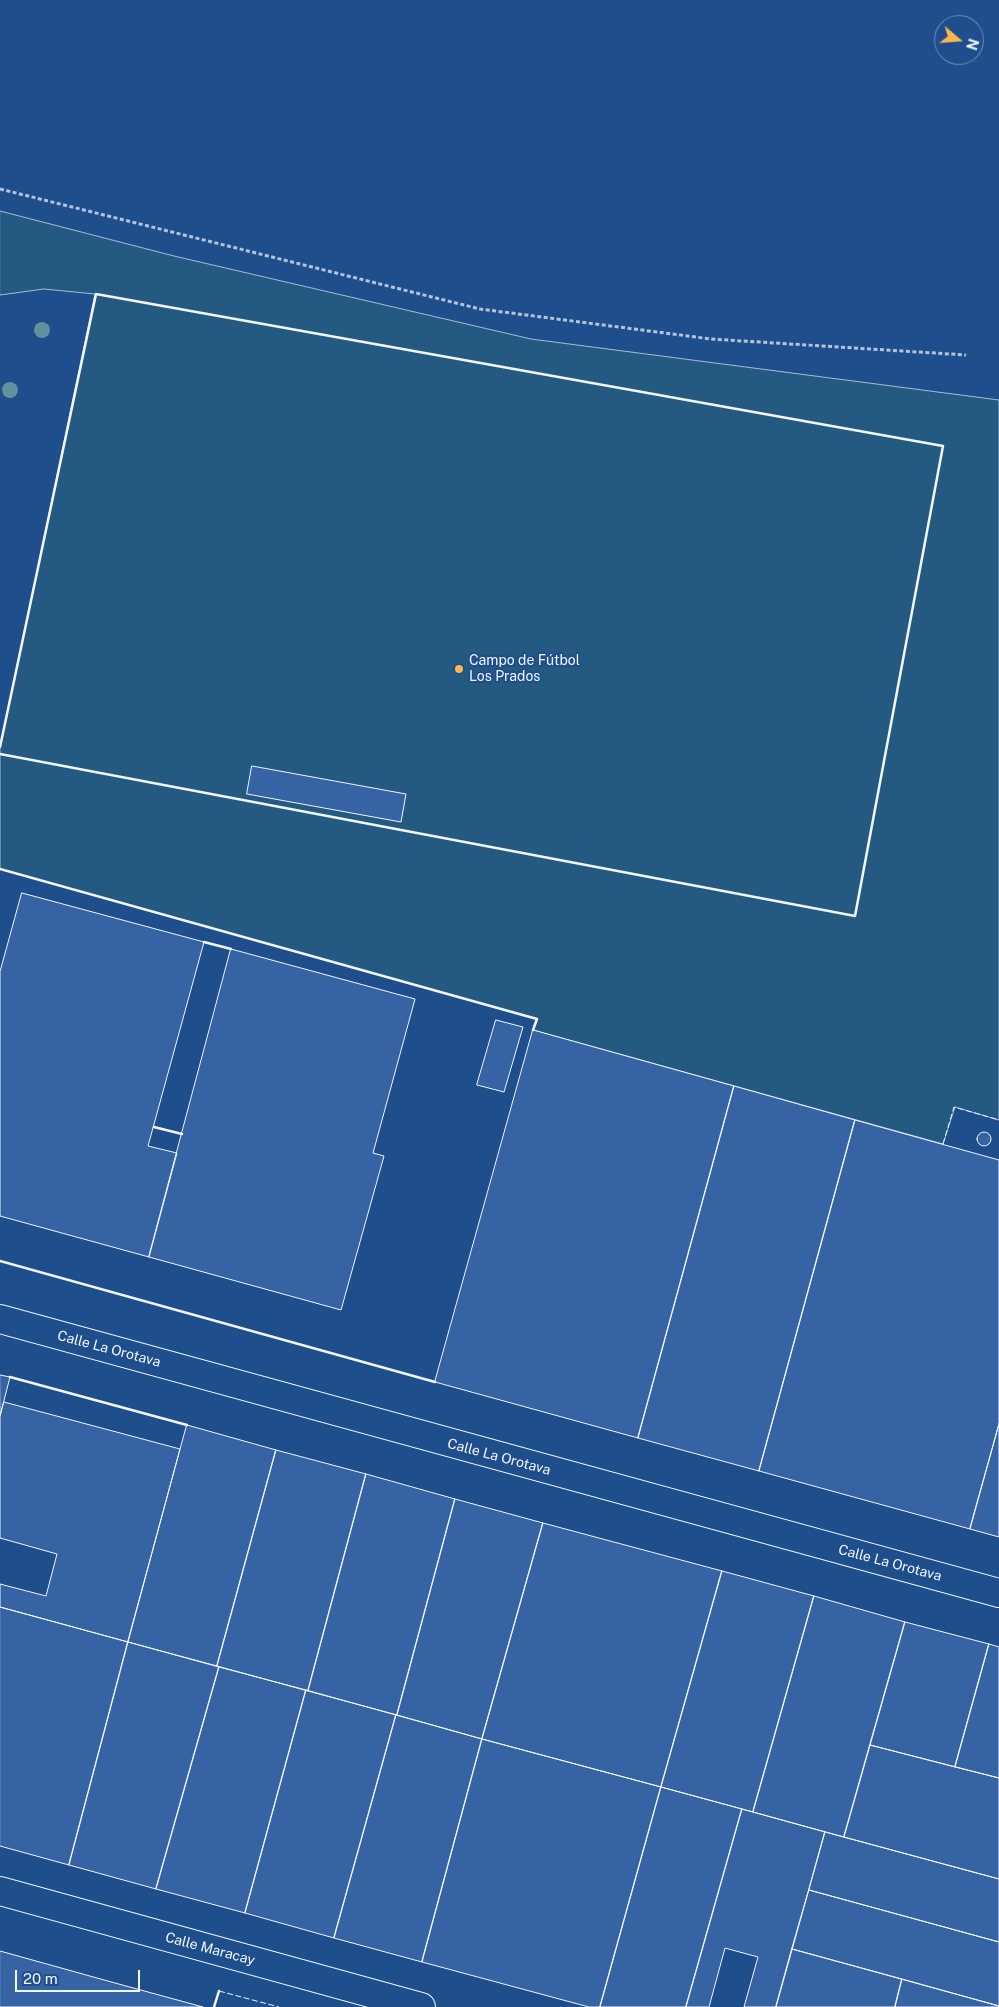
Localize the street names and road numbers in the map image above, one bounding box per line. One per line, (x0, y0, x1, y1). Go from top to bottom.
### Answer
street label: Calle La Orotava (56, 1327, 162, 1371)
street label: Calle La Orotava (446, 1435, 552, 1479)
street label: Calle La Orotava (837, 1541, 943, 1585)
street label: Calle Maracay (163, 1929, 257, 1969)

